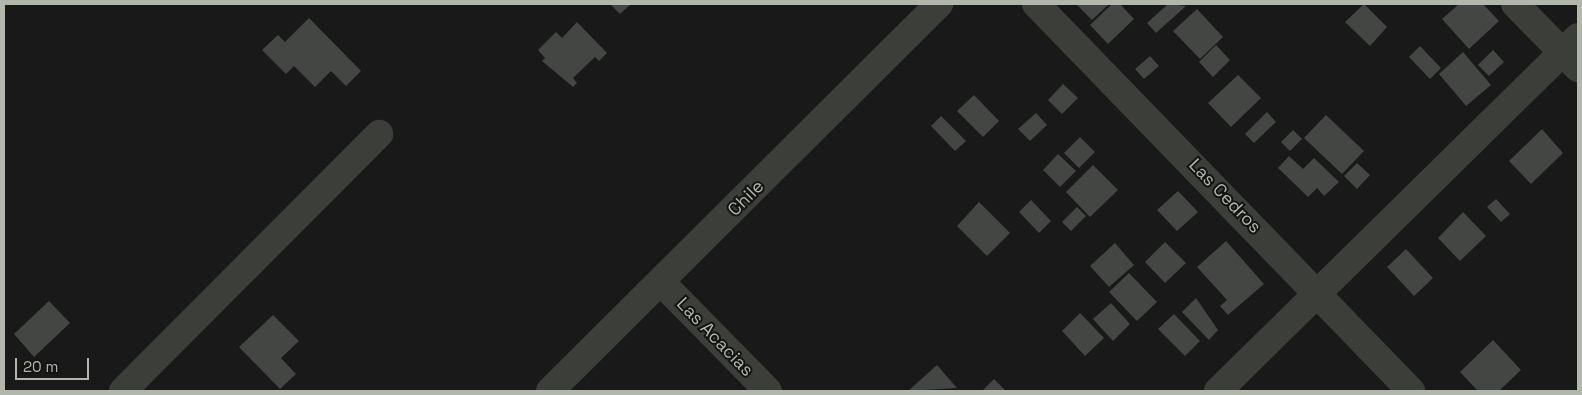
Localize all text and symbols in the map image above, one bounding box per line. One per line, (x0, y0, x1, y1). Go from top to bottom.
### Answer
street label: Las Cedros (1184, 154, 1266, 238)
street label: Chile (723, 175, 769, 221)
street label: Las Acacias (672, 293, 758, 381)
scale bar (18, 348, 91, 380)
text: 20 m (23, 357, 58, 376)

